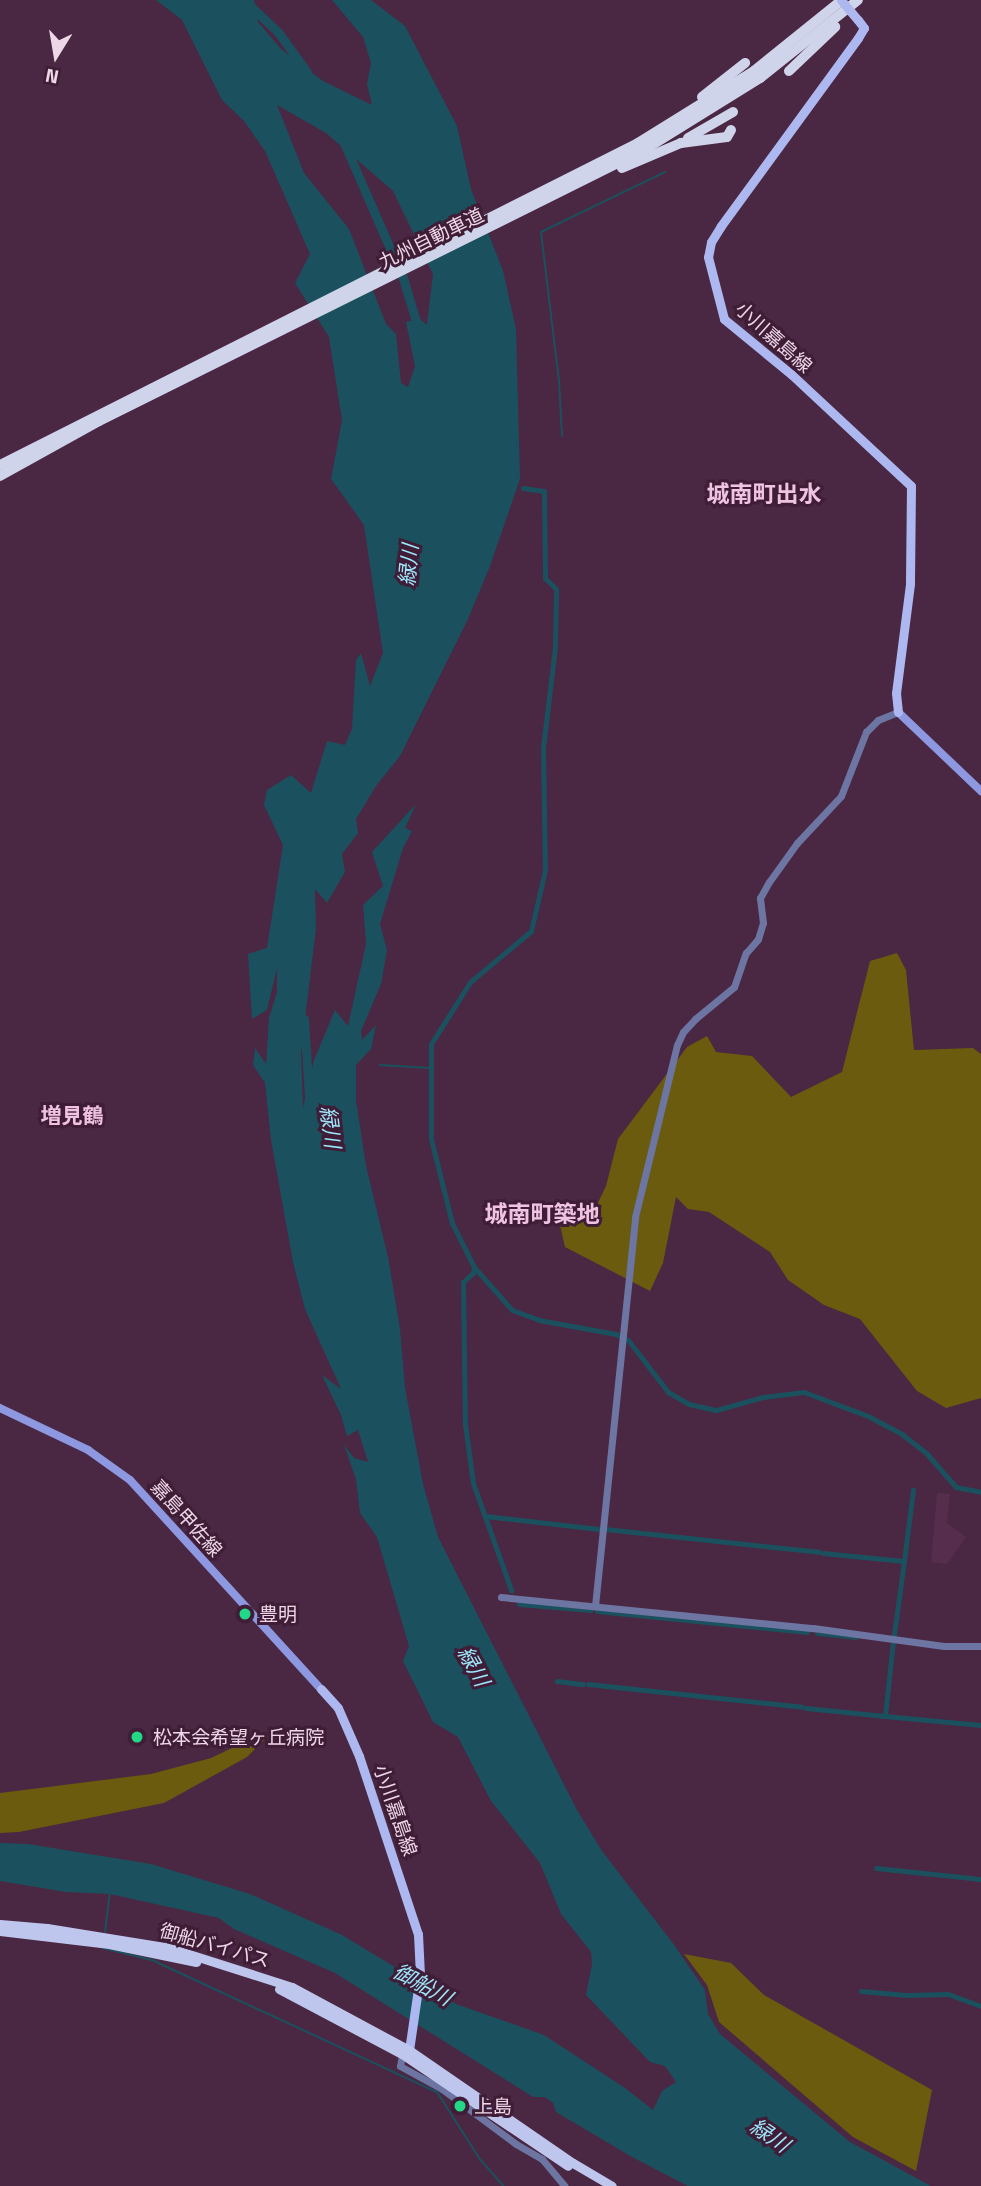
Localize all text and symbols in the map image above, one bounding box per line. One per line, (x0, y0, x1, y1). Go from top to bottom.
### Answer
north arrow (21, 21, 91, 91)
text: N (43, 62, 61, 93)
street label: 九州自動車道 (375, 203, 487, 273)
street label: 小川嘉島線 (731, 297, 817, 377)
district label: 城南町出水 (707, 480, 821, 508)
water label: 緑川 (394, 543, 422, 587)
district label: 増見鶴 (41, 1102, 103, 1128)
water label: 緑川 (316, 1105, 346, 1149)
district label: 城南町築地 (485, 1200, 599, 1228)
street label: 嘉島甲佐線 (147, 1475, 227, 1561)
place label: 豊明 (259, 1603, 297, 1625)
marker: 豊明 (237, 1606, 253, 1622)
water label: 緑川 (453, 1642, 495, 1690)
place label: 松本会希望ヶ丘病院 (153, 1726, 324, 1748)
marker: 松本会希望ヶ丘病院 (127, 1727, 147, 1747)
street label: 小川嘉島線 (370, 1761, 422, 1859)
street label: 御船バイパス (157, 1918, 273, 1972)
water label: 御船川 (389, 1958, 457, 2010)
place label: 上島 (474, 2095, 512, 2117)
marker: 上島 (452, 2098, 468, 2114)
water label: 緑川 (746, 2113, 794, 2157)

